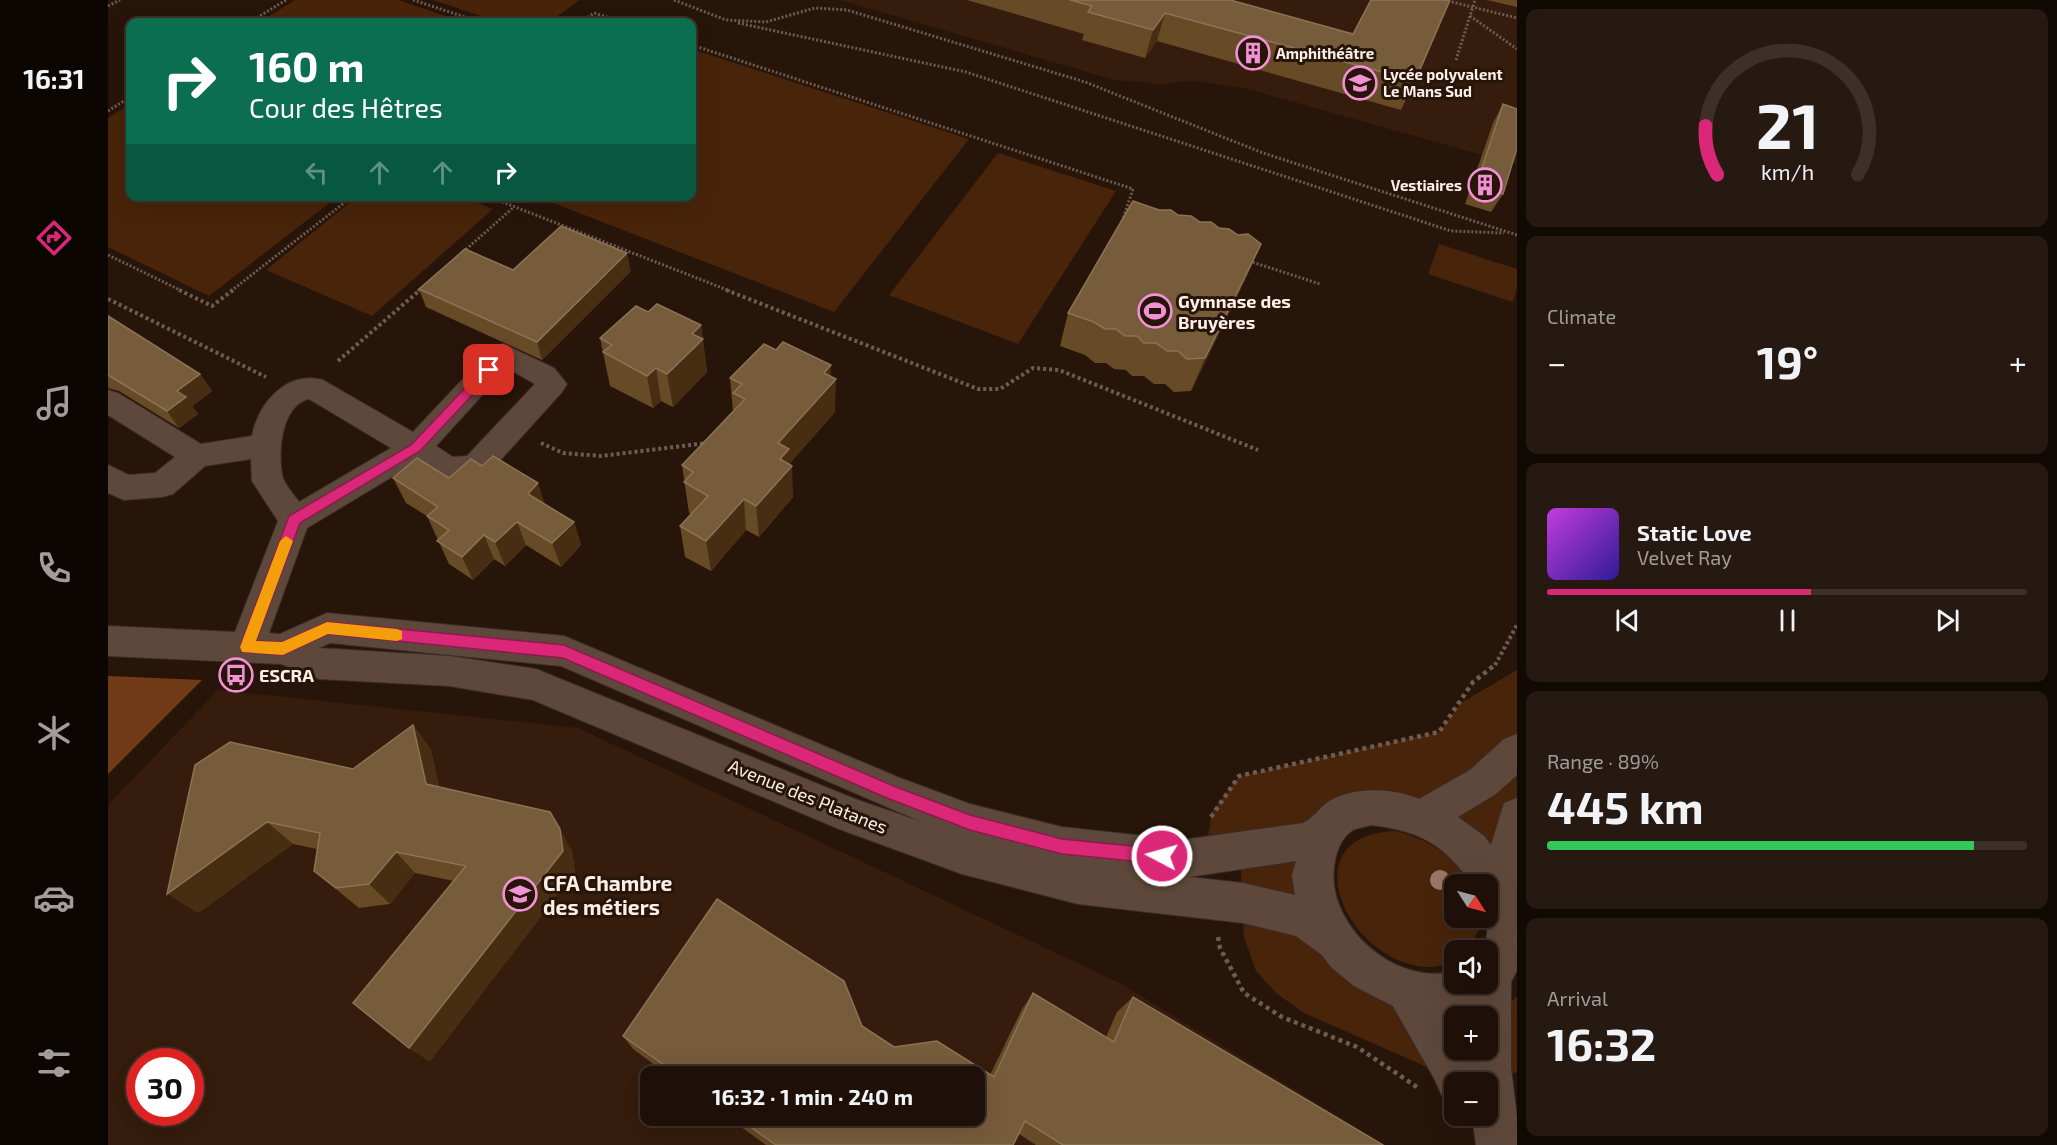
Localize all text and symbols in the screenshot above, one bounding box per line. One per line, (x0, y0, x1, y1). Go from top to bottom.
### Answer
building icon: Amphithéâtre (1235, 35, 1271, 71)
text: 160 m (249, 40, 365, 90)
icon: right (150, 42, 228, 120)
place label: Amphithéâtre (1276, 44, 1374, 62)
text: 16:31 (23, 62, 85, 94)
school or university icon: Lycée polyvalent Le Mans Sud (1342, 65, 1378, 101)
place label: Lycée polyvalent Le Mans Sud (1383, 65, 1503, 100)
text: 21 (1755, 87, 1819, 162)
text: Cour des Hêtres (249, 91, 443, 123)
icon: left (300, 156, 333, 189)
icon: ahead (363, 156, 396, 189)
icon: ahead (426, 156, 459, 189)
icon: right (489, 156, 522, 189)
text: km/h (1760, 159, 1814, 184)
building icon: Vestiaires (1467, 167, 1503, 203)
place label: Vestiaires (1391, 176, 1462, 194)
icon: directions (33, 217, 75, 259)
place label: Gymnase des Bruyères (1178, 290, 1291, 333)
sports icon: Gymnase des Bruyères (1137, 293, 1173, 329)
text: Climate (1547, 304, 1616, 328)
text: 19° (1757, 334, 1818, 388)
text: − (1547, 342, 1566, 382)
text: + (2009, 342, 2027, 382)
pin (463, 344, 514, 395)
icon: arrive (472, 353, 505, 386)
icon: music (33, 382, 75, 424)
text: Static Love (1637, 519, 1752, 545)
text: Velvet Ray (1637, 545, 1732, 569)
icon: phone (33, 547, 75, 589)
icon: previous (1611, 604, 1644, 637)
icon: pause (1771, 604, 1804, 637)
icon: next (1931, 604, 1964, 637)
bus stop icon: ESCRA (218, 657, 254, 693)
place label: ESCRA (259, 664, 314, 686)
icon: climate (33, 712, 75, 754)
text: Range · 89% (1547, 749, 1659, 773)
street label: Avenue des Platanes (725, 754, 891, 838)
text: 445 km (1547, 779, 1704, 833)
position arrow (1130, 824, 1194, 888)
place label: CFA Chambre des métiers (543, 870, 673, 919)
north arrow (1444, 874, 1498, 928)
map controls (1444, 874, 1498, 1126)
school or university icon: CFA Chambre des métiers (502, 876, 538, 912)
icon: car (33, 877, 75, 919)
button: sound (1444, 940, 1498, 994)
text: Arrival (1547, 986, 1608, 1010)
button: + (1444, 1006, 1498, 1060)
text: 16:32 (1547, 1016, 1656, 1070)
icon: filters (33, 1042, 75, 1084)
speed limit sign: 30 (126, 1048, 204, 1126)
button: − (1444, 1072, 1498, 1126)
text: 16:32 · 1 min · 240 m (712, 1083, 913, 1109)

